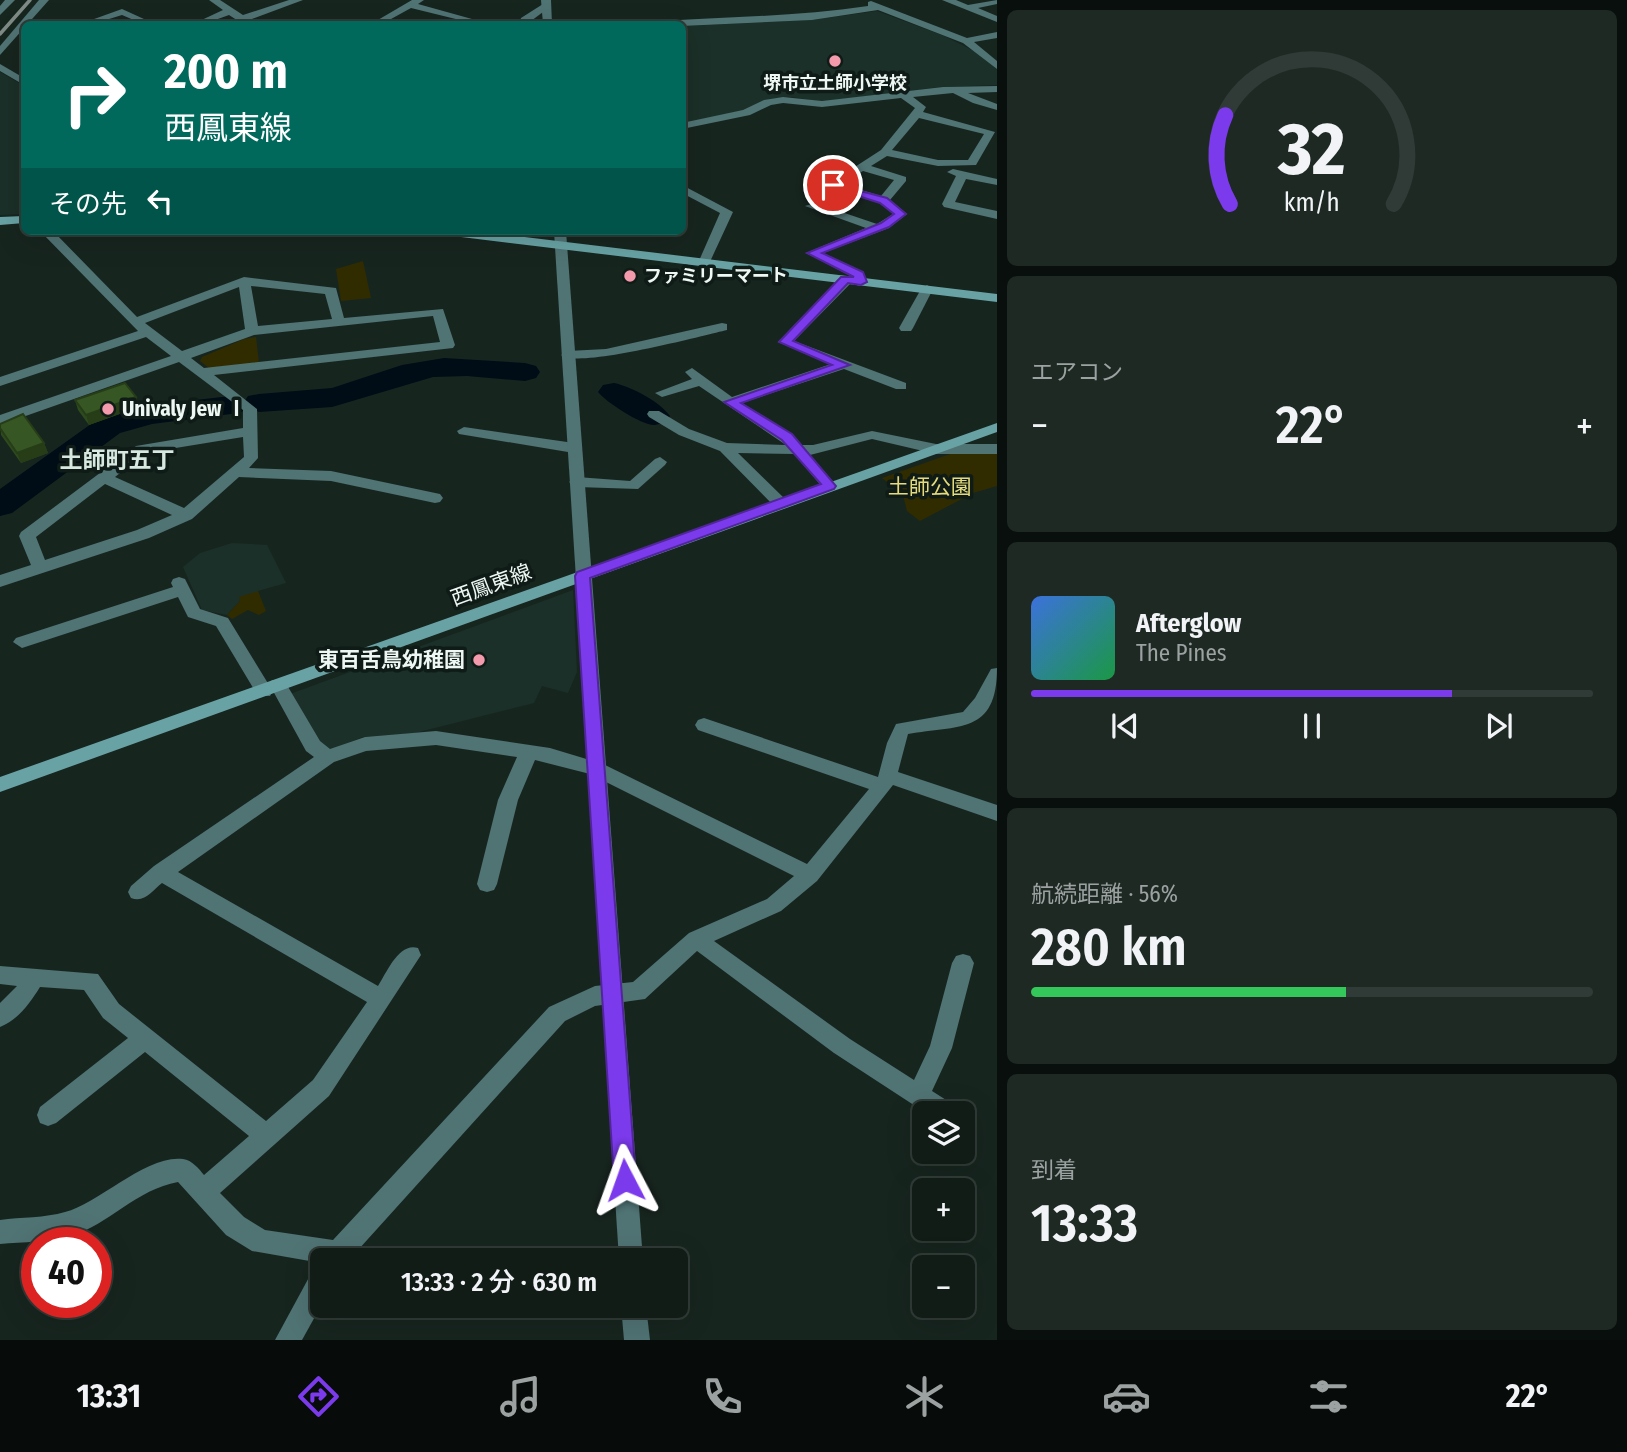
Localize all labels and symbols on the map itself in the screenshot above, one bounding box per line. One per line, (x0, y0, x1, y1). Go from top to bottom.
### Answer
marker: 堺市立土師小学校 (827, 53, 843, 69)
place label: 堺市立土師小学校 (763, 72, 907, 94)
pin (803, 155, 863, 215)
place label: ファミリーマート (644, 265, 788, 287)
marker: ファミリーマート (622, 268, 638, 284)
place label: Univaly Jew Ⅰ (122, 396, 247, 422)
marker: Univaly Jew Ⅰ (100, 401, 116, 417)
district label: 土師町五丁 (60, 446, 175, 474)
park label: 土師公園 (888, 474, 972, 500)
street label: 西鳳東線 (447, 558, 535, 612)
place label: 東百舌鳥幼稚園 (318, 647, 465, 673)
marker: 東百舌鳥幼稚園 (471, 652, 487, 668)
position arrow (588, 1143, 662, 1217)
speed limit sign: 40 (21, 1227, 112, 1318)

